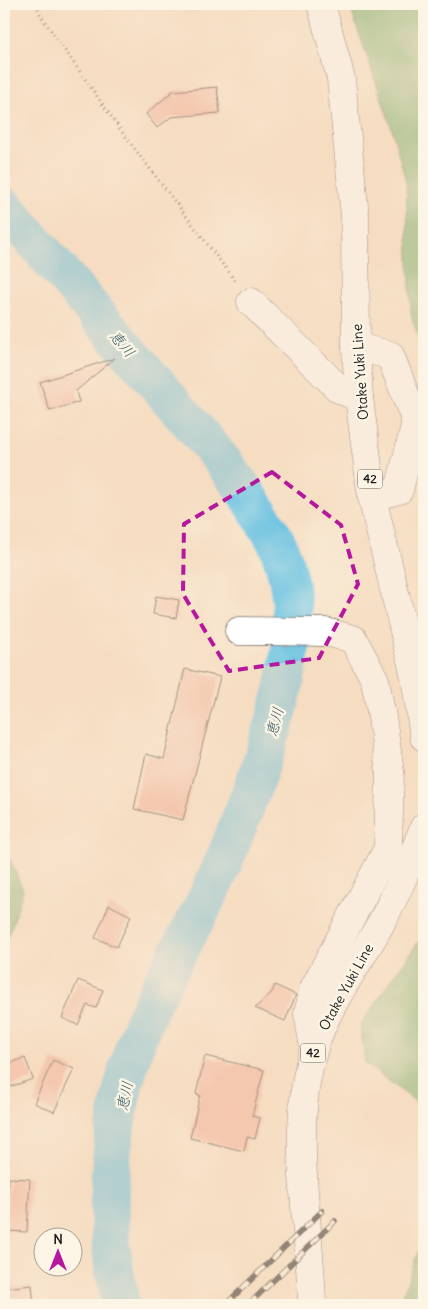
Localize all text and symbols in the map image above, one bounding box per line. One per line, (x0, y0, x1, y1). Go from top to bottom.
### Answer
street label: Otake Yuki Line (348, 323, 372, 421)
water label: 恵川 (105, 326, 139, 361)
road number: 42 (358, 469, 382, 488)
water label: 恵川 (261, 705, 288, 739)
street label: Otake Yuki Line (315, 940, 377, 1034)
road number: 42 (300, 1044, 326, 1062)
water label: 恵川 (112, 1079, 137, 1112)
north arrow (32, 1226, 82, 1276)
text: N (53, 1230, 63, 1248)

